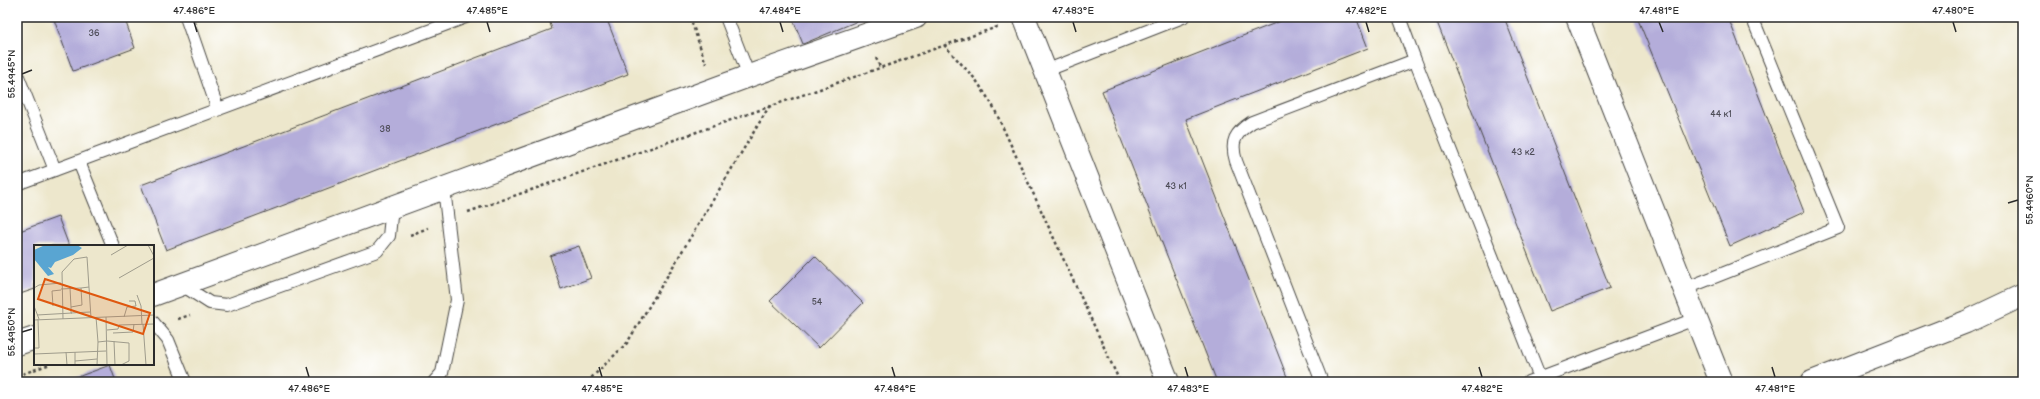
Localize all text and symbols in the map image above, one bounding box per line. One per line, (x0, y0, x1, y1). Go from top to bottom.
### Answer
text: 47.486°E (173, 5, 215, 17)
text: 47.485°E (466, 5, 508, 17)
text: 47.484°E (759, 5, 801, 17)
text: 47.483°E (1052, 5, 1094, 17)
text: 47.482°E (1345, 5, 1387, 17)
text: 47.481°E (1639, 5, 1679, 17)
text: 47.480°E (1932, 5, 1974, 17)
house number: 36 (88, 28, 100, 39)
text: 55.4945°N (6, 49, 18, 99)
house number: 44 к1 (1710, 109, 1732, 120)
house number: 38 (380, 124, 390, 135)
house number: 43 к2 (1511, 147, 1535, 158)
text: 55.4960°N (2024, 175, 2036, 225)
house number: 43 к1 (1165, 181, 1187, 192)
inset map (34, 245, 154, 365)
house number: 54 (812, 297, 823, 308)
text: 55.4950°N (6, 307, 18, 357)
text: 47.486°E (288, 383, 330, 395)
text: 47.485°E (581, 383, 623, 395)
text: 47.484°E (874, 383, 916, 395)
text: 47.483°E (1167, 383, 1209, 395)
text: 47.482°E (1461, 383, 1503, 395)
text: 47.481°E (1755, 383, 1795, 395)

